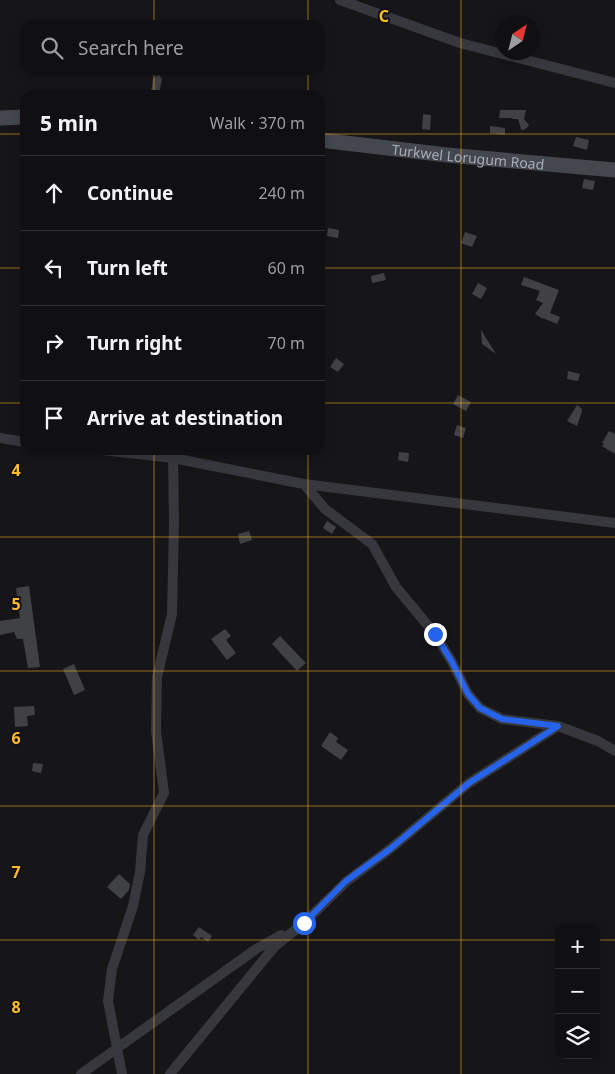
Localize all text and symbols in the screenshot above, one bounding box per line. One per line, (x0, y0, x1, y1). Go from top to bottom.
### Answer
text: C (379, 5, 389, 27)
north arrow (495, 15, 540, 60)
search box (20, 20, 325, 75)
icon: search (38, 34, 66, 62)
text: Search here (78, 35, 184, 61)
text: 5 min (40, 109, 98, 137)
text: Walk · 370 m (210, 112, 305, 134)
street label: Turkwel Lorugum Road (391, 139, 545, 173)
icon: ahead (40, 179, 68, 207)
text: Continue (87, 180, 173, 206)
text: 240 m (258, 182, 305, 204)
icon: left (40, 254, 68, 282)
text: Turn left (87, 255, 168, 281)
text: 60 m (268, 257, 305, 279)
icon: right (40, 329, 68, 357)
text: Turn right (87, 330, 182, 356)
text: 70 m (268, 332, 305, 354)
icon: arrive (40, 404, 68, 432)
text: Arrive at destination (87, 405, 283, 431)
text: 4 (11, 459, 21, 481)
text: 5 (11, 593, 21, 615)
route end (424, 623, 447, 646)
text: 6 (11, 727, 21, 749)
text: 7 (11, 861, 21, 883)
route start (293, 912, 316, 935)
map controls (555, 924, 600, 1059)
button: + (555, 924, 600, 969)
button: − (555, 969, 600, 1014)
text: 8 (11, 996, 21, 1018)
button: layers (555, 1014, 600, 1059)

